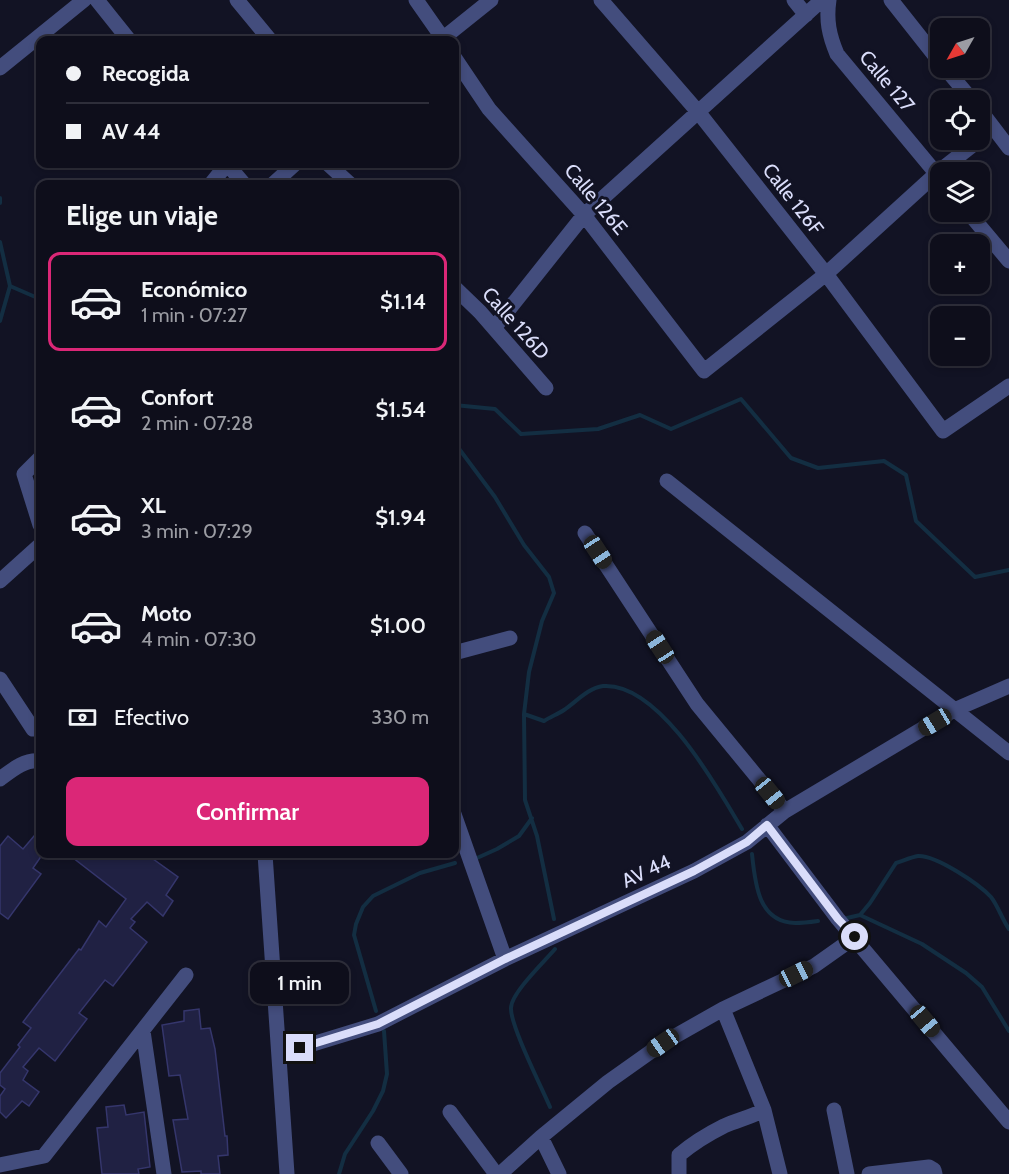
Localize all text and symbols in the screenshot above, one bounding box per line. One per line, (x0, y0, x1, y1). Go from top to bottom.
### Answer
north arrow (930, 18, 990, 78)
map controls (930, 18, 990, 366)
street label: Calle 127 (854, 45, 920, 117)
text: Recogida (102, 60, 189, 87)
button: locate (930, 90, 990, 150)
text: AV 44 (102, 118, 161, 145)
street label: Calle 126F (757, 158, 829, 240)
street label: Calle 126E (559, 159, 633, 239)
button: layers (930, 162, 990, 222)
text: Elige un viaje (66, 199, 218, 232)
button: + (930, 234, 990, 294)
icon: car (69, 275, 123, 329)
text: Económico (141, 276, 247, 303)
street label: Calle 126D (477, 282, 555, 364)
text: $1.14 (380, 288, 426, 315)
text: 1 min · 07:27 (141, 303, 247, 327)
button: − (930, 306, 990, 366)
icon: car (69, 383, 123, 437)
text: Confort (141, 384, 214, 411)
text: $1.54 (375, 396, 426, 423)
text: 2 min · 07:28 (141, 411, 253, 435)
icon: car (69, 491, 123, 545)
text: XL (141, 492, 166, 519)
text: $1.94 (375, 504, 426, 531)
text: 3 min · 07:29 (141, 519, 253, 543)
car (581, 532, 615, 572)
icon: car (69, 599, 123, 653)
text: Moto (141, 600, 192, 627)
text: $1.00 (370, 612, 426, 639)
text: 4 min · 07:30 (141, 627, 257, 651)
car (643, 627, 677, 667)
icon: cash (66, 701, 99, 734)
text: Efectivo (114, 704, 189, 731)
text: 330 m (371, 705, 429, 729)
car (915, 705, 955, 739)
car (752, 773, 788, 813)
button: Confirmar (66, 777, 429, 846)
street label: AV 44 (618, 849, 675, 893)
route start (841, 923, 868, 950)
car (776, 958, 816, 990)
callout: 1 min (250, 961, 350, 1003)
text: 1 min (277, 971, 322, 995)
car (907, 1001, 943, 1041)
car (643, 1025, 683, 1061)
route end (286, 1034, 313, 1061)

